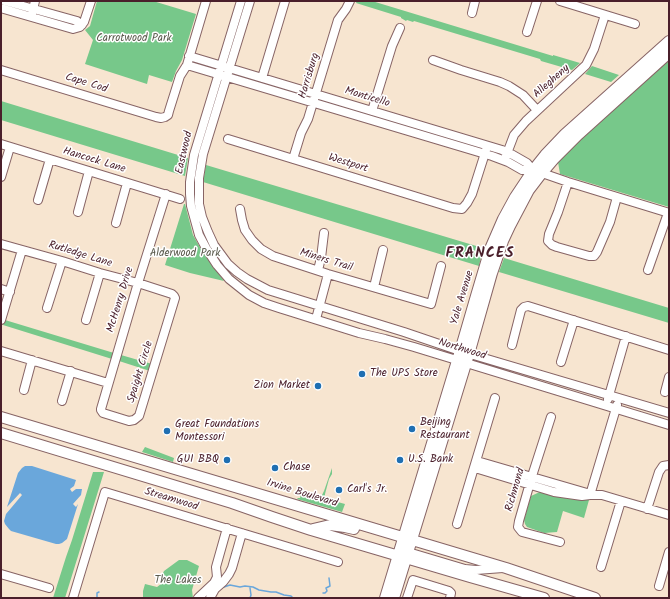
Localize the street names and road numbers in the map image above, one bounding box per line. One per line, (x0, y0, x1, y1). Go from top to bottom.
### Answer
street label: Harrisburg (297, 52, 323, 100)
street label: Allegheny (531, 62, 573, 102)
street label: Cape Cod (63, 71, 109, 97)
street label: Monticello (343, 85, 391, 111)
street label: Eastwood (174, 130, 196, 176)
street label: Hancock Lane (61, 145, 127, 177)
street label: Westport (327, 152, 369, 176)
street label: Rutledge Lane (47, 239, 113, 271)
street label: Miners Trail (298, 247, 354, 275)
street label: McHenry Drive (105, 266, 137, 334)
street label: Yale Avenue (449, 269, 477, 327)
street label: Northwood (437, 337, 487, 363)
street label: Spaight Circle (125, 339, 157, 405)
street label: Richmond (503, 467, 529, 513)
street label: Irvine Boulevard (265, 477, 339, 511)
street label: Streamwood (143, 486, 199, 514)

